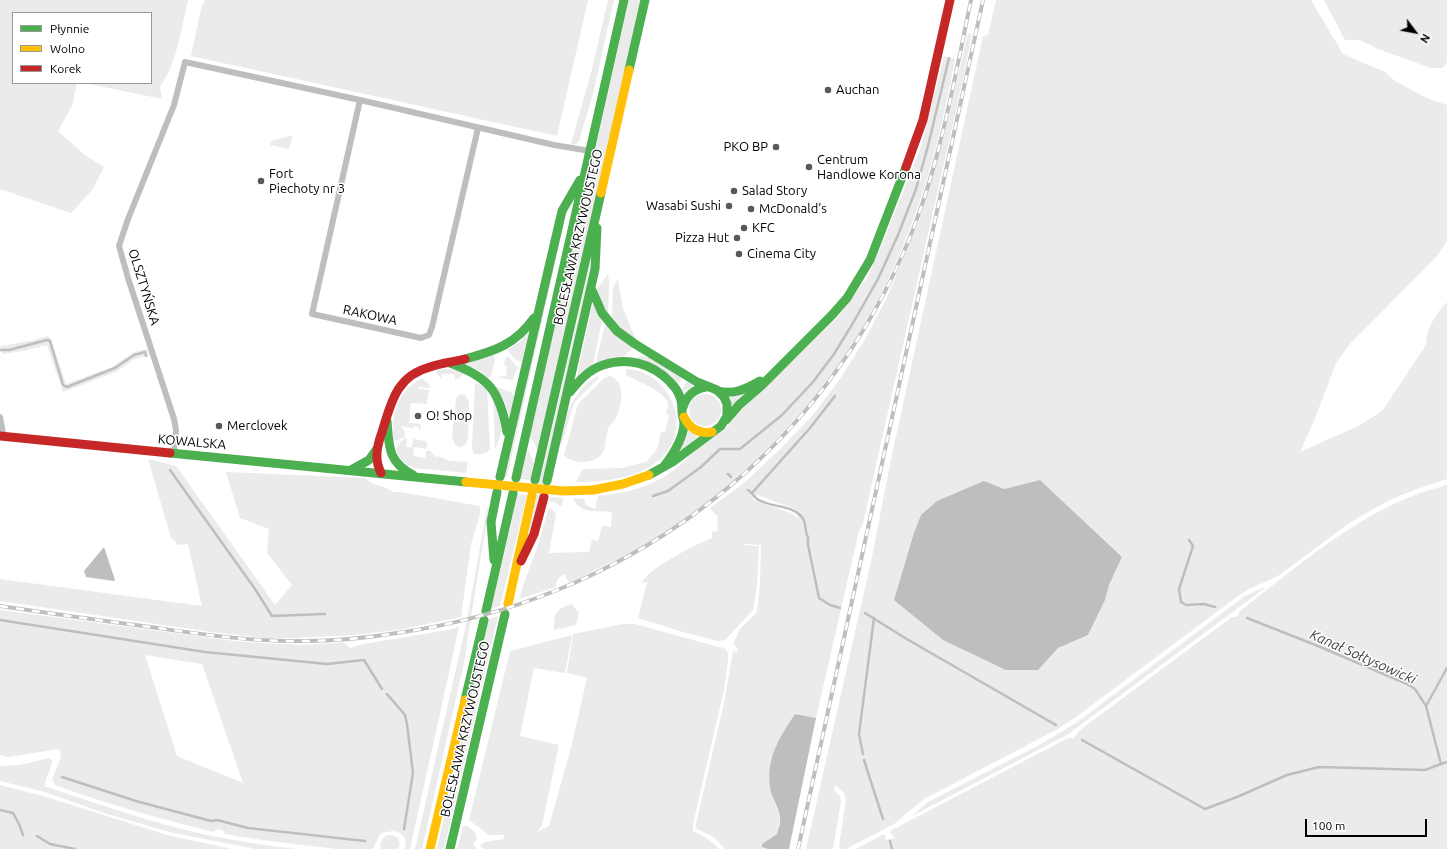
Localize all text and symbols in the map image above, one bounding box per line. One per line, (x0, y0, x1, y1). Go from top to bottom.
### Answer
legend (12, 12, 152, 84)
north arrow (1395, 12, 1435, 52)
text: Płynnie (50, 22, 89, 35)
text: N (1418, 32, 1432, 45)
text: Wolno (50, 42, 85, 55)
text: Korek (50, 62, 81, 75)
place label: Auchan (836, 82, 879, 98)
marker: Auchan (823, 85, 833, 95)
place label: PKO BP (724, 139, 768, 155)
marker: PKO BP (771, 142, 781, 152)
street label: BOLESŁAWA KRZYWOUSTEGO (550, 147, 606, 327)
place label: Centrum Handlowe Korona (817, 152, 921, 183)
marker: Centrum Handlowe Korona (804, 162, 814, 172)
place label: Fort Piechoty nr 3 (269, 166, 345, 197)
marker: Fort Piechoty nr 3 (256, 176, 266, 186)
place label: Salad Story (742, 183, 807, 199)
marker: Salad Story (729, 186, 739, 196)
place label: Wasabi Sushi (646, 198, 721, 214)
marker: Wasabi Sushi (724, 201, 734, 211)
place label: McDonald's (759, 201, 827, 217)
marker: McDonald's (746, 204, 756, 214)
place label: KFC (752, 220, 775, 236)
marker: KFC (739, 223, 749, 233)
place label: Pizza Hut (675, 230, 729, 246)
marker: Pizza Hut (732, 233, 742, 243)
place label: Cinema City (747, 246, 816, 262)
street label: OLSZTYŃSKA (125, 247, 163, 327)
marker: Cinema City (734, 249, 744, 259)
street label: RAKOWA (342, 302, 398, 328)
place label: O! Shop (426, 408, 472, 424)
marker: O! Shop (413, 411, 423, 421)
place label: Merclovek (227, 418, 287, 434)
marker: Merclovek (214, 421, 224, 431)
street label: KOWALSKA (157, 431, 227, 453)
water label: Kanał Sołtysowicki (1307, 626, 1419, 688)
street label: BOLESŁAWA KRZYWOUSTEGO (437, 639, 493, 819)
scale bar (1307, 811, 1429, 837)
text: 100 m (1312, 819, 1345, 832)

